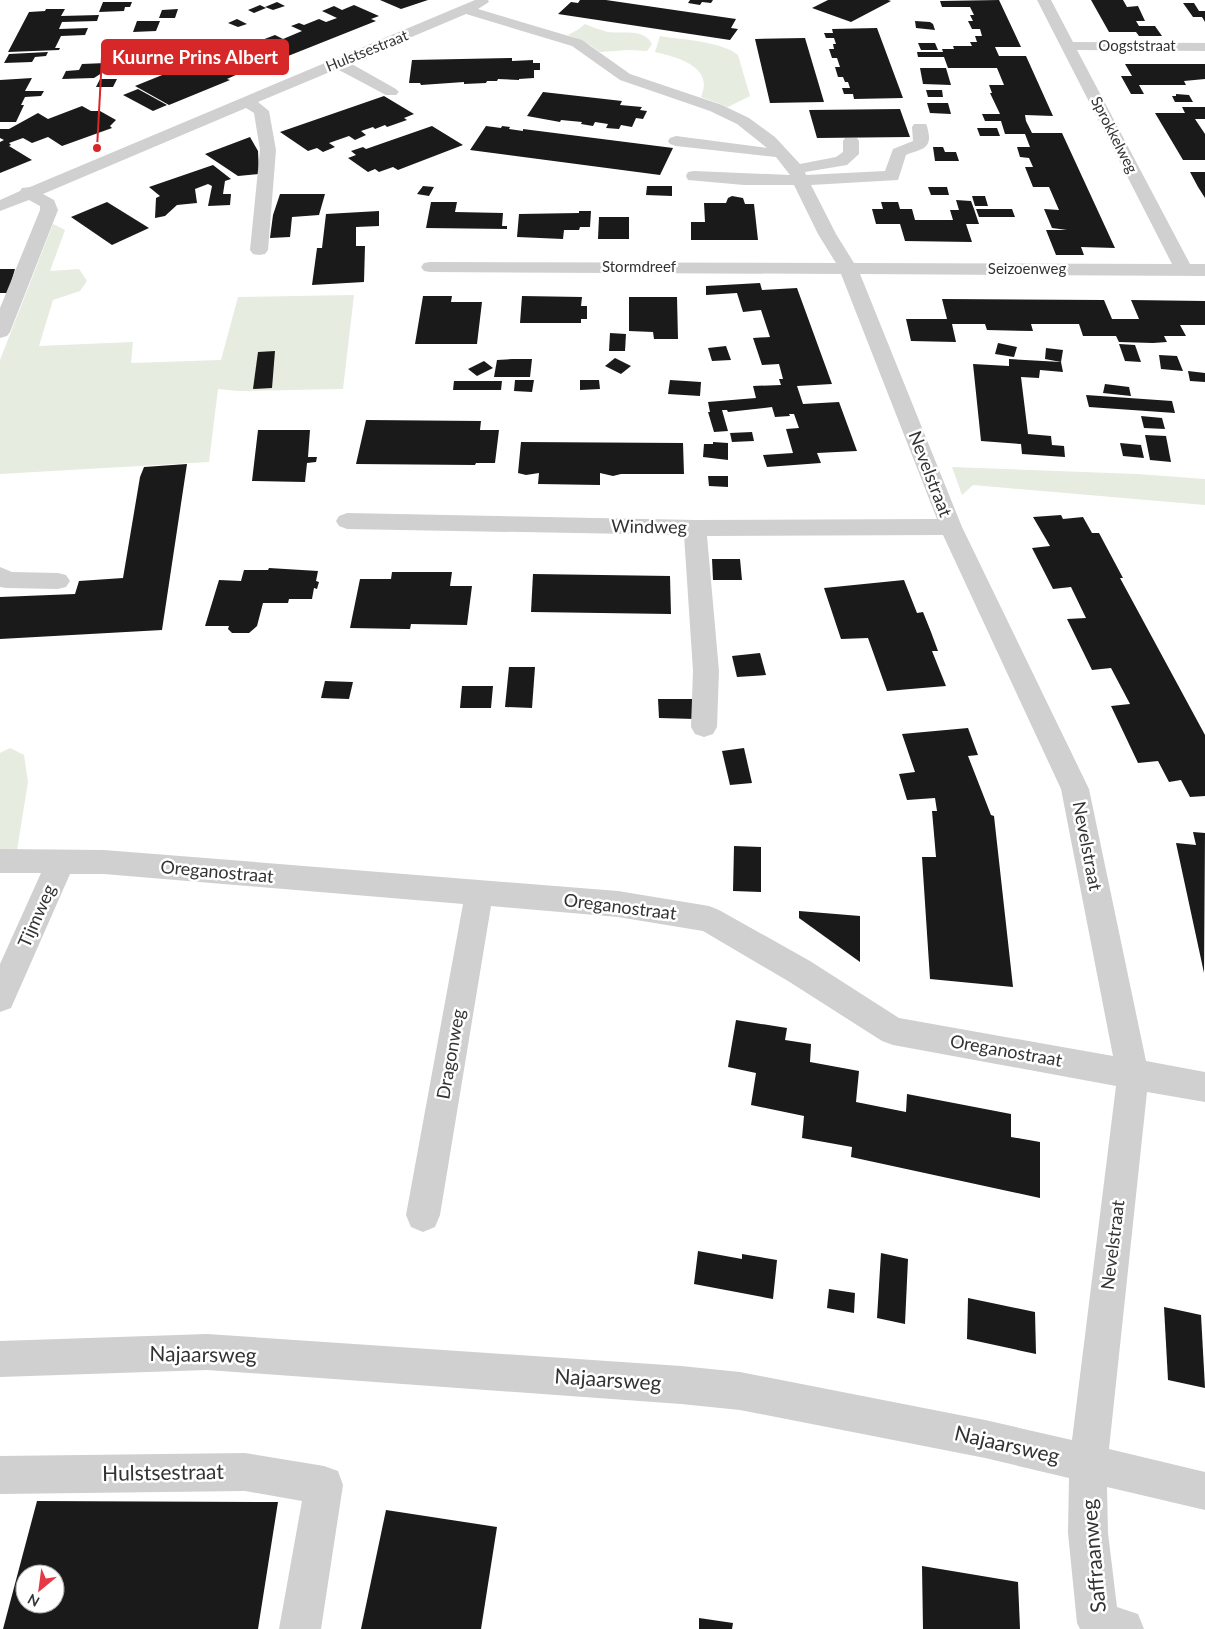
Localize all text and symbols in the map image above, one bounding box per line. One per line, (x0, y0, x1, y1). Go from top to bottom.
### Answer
street label: Hulstsestraat (323, 25, 411, 75)
street label: Oogststraat (1098, 36, 1176, 54)
callout: Kuurne Prins Albert (102, 40, 288, 74)
text: Kuurne Prins Albert (112, 45, 278, 68)
street label: Sprokkelweg (1088, 93, 1142, 176)
street label: Stormdreef (602, 257, 677, 275)
street label: Seizoenweg (988, 259, 1066, 277)
street label: Nevelstraat (904, 427, 958, 520)
street label: Windweg (611, 514, 687, 538)
street label: Nevelstraat (1069, 799, 1108, 893)
street label: Oreganostraat (160, 855, 275, 887)
street label: Tijmweg (12, 881, 60, 951)
street label: Oreganostraat (563, 888, 678, 924)
street label: Dragonweg (431, 1007, 469, 1101)
street label: Oreganostraat (948, 1029, 1064, 1071)
street label: Nevelstraat (1096, 1198, 1129, 1291)
street label: Najaarsweg (149, 1340, 257, 1367)
street label: Najaarsweg (554, 1362, 662, 1395)
street label: Najaarsweg (952, 1419, 1062, 1468)
street label: Hulstsestraat (102, 1458, 224, 1485)
street label: Saffraanweg (1075, 1498, 1110, 1614)
north arrow (15, 1564, 65, 1614)
text: N (25, 1591, 42, 1611)

